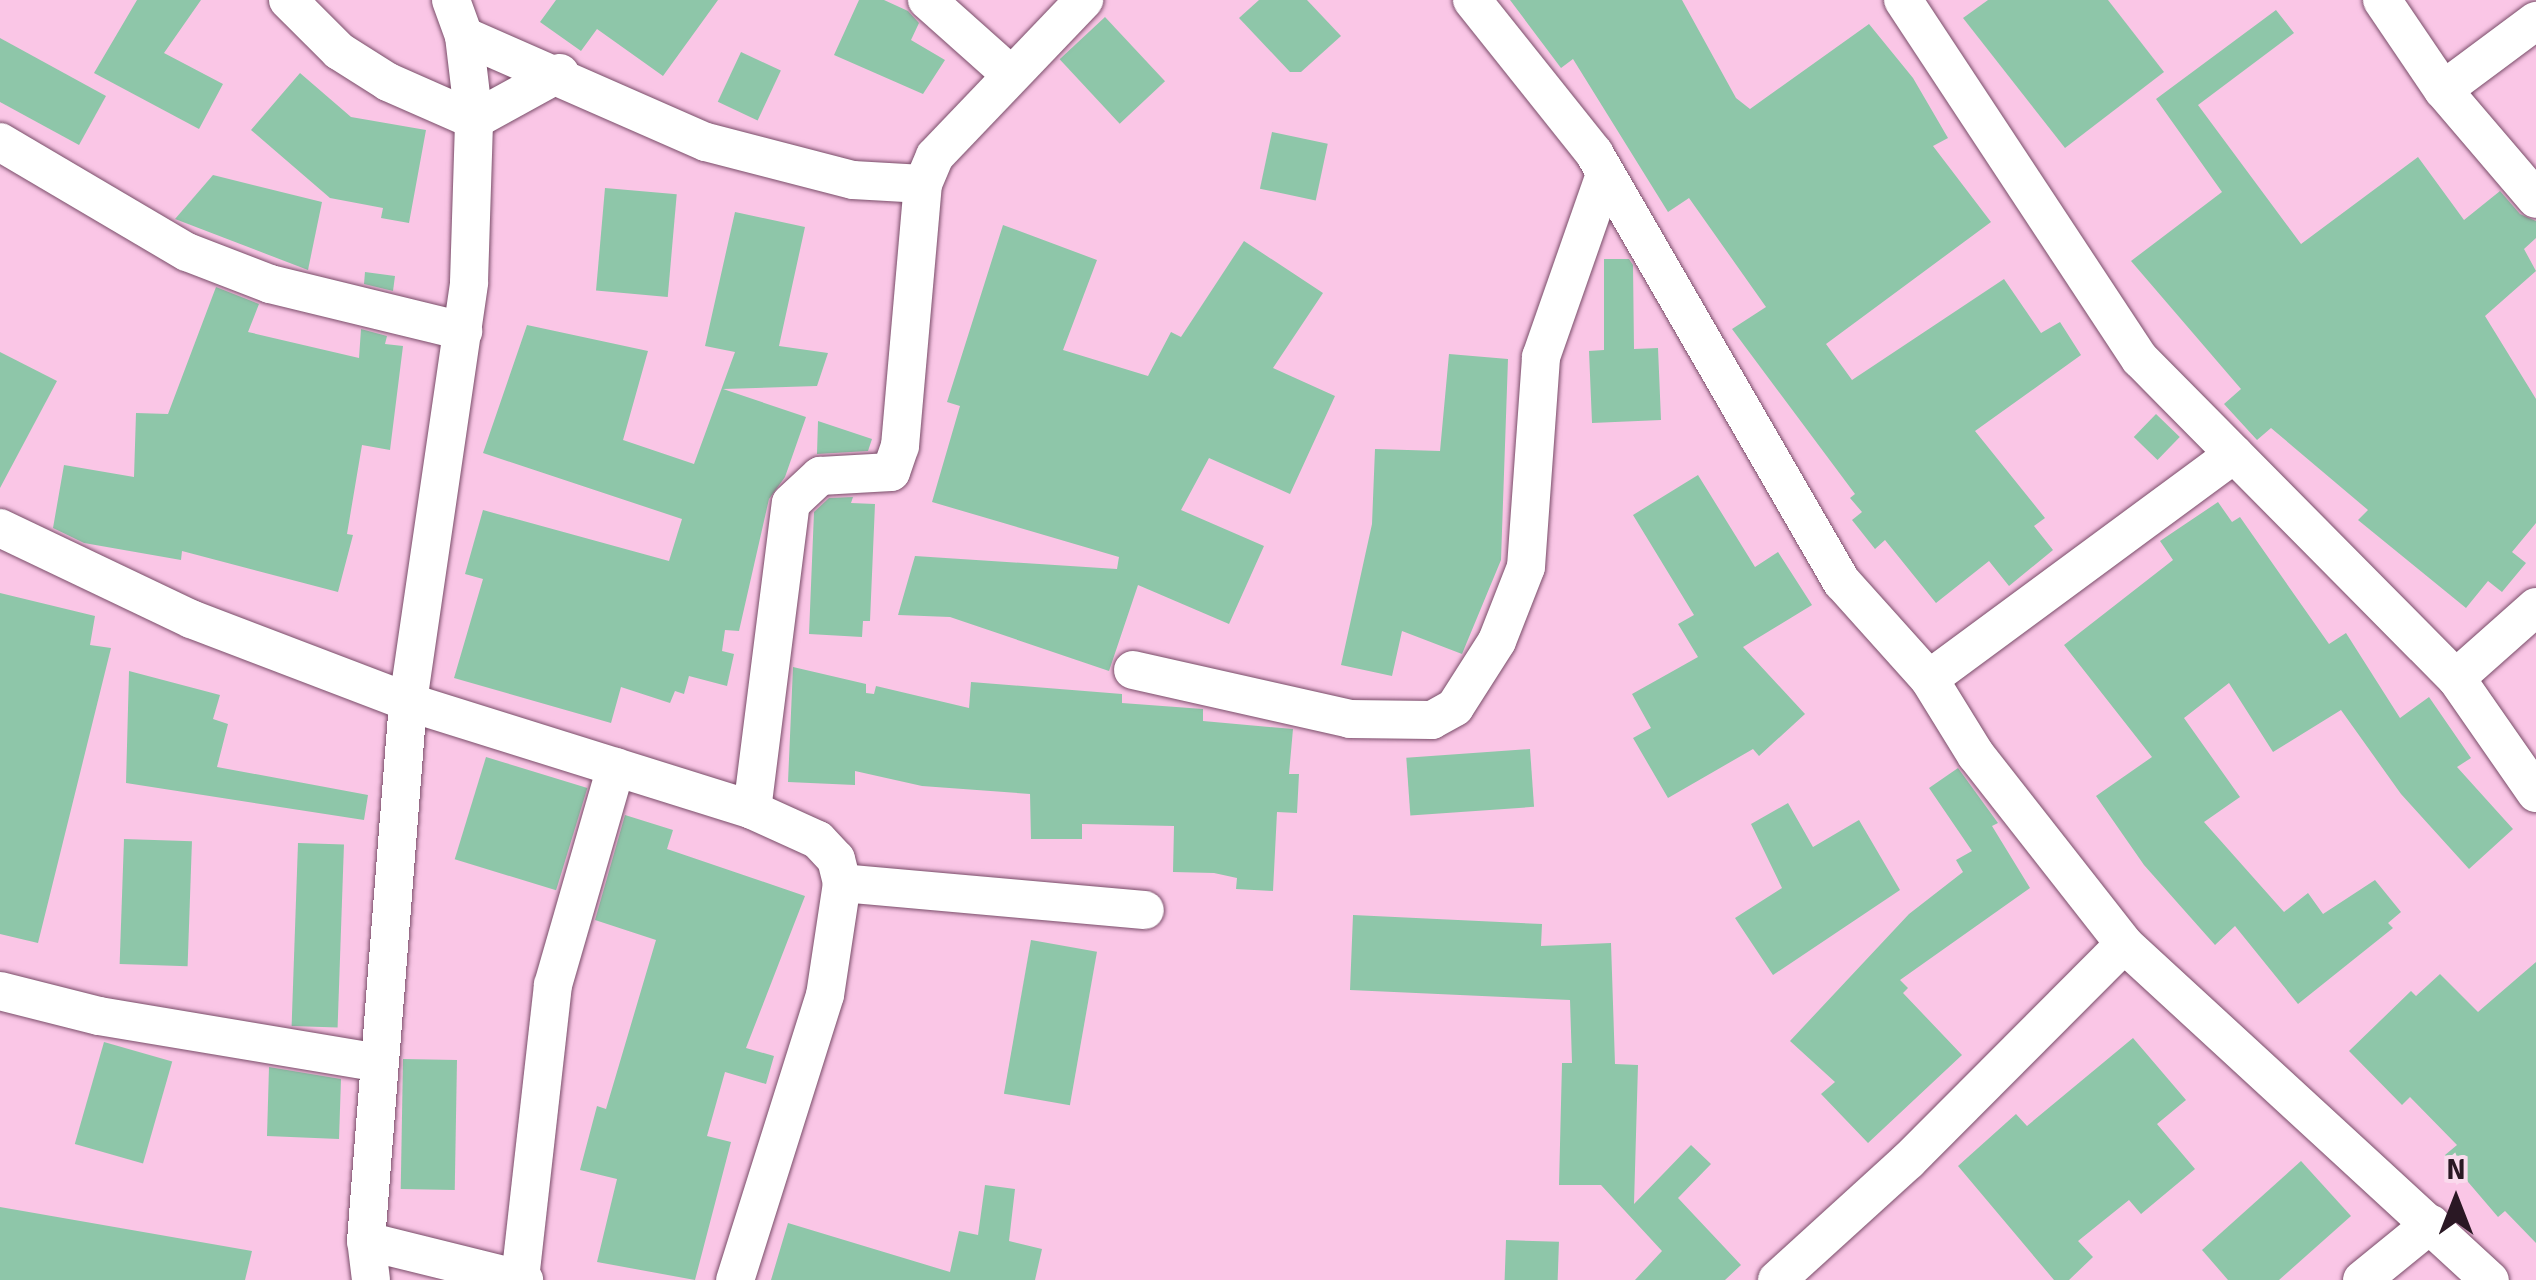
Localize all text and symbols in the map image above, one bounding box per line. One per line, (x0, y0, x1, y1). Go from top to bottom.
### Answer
north arrow (2406, 1150, 2506, 1250)
text: N (2446, 1153, 2466, 1187)

